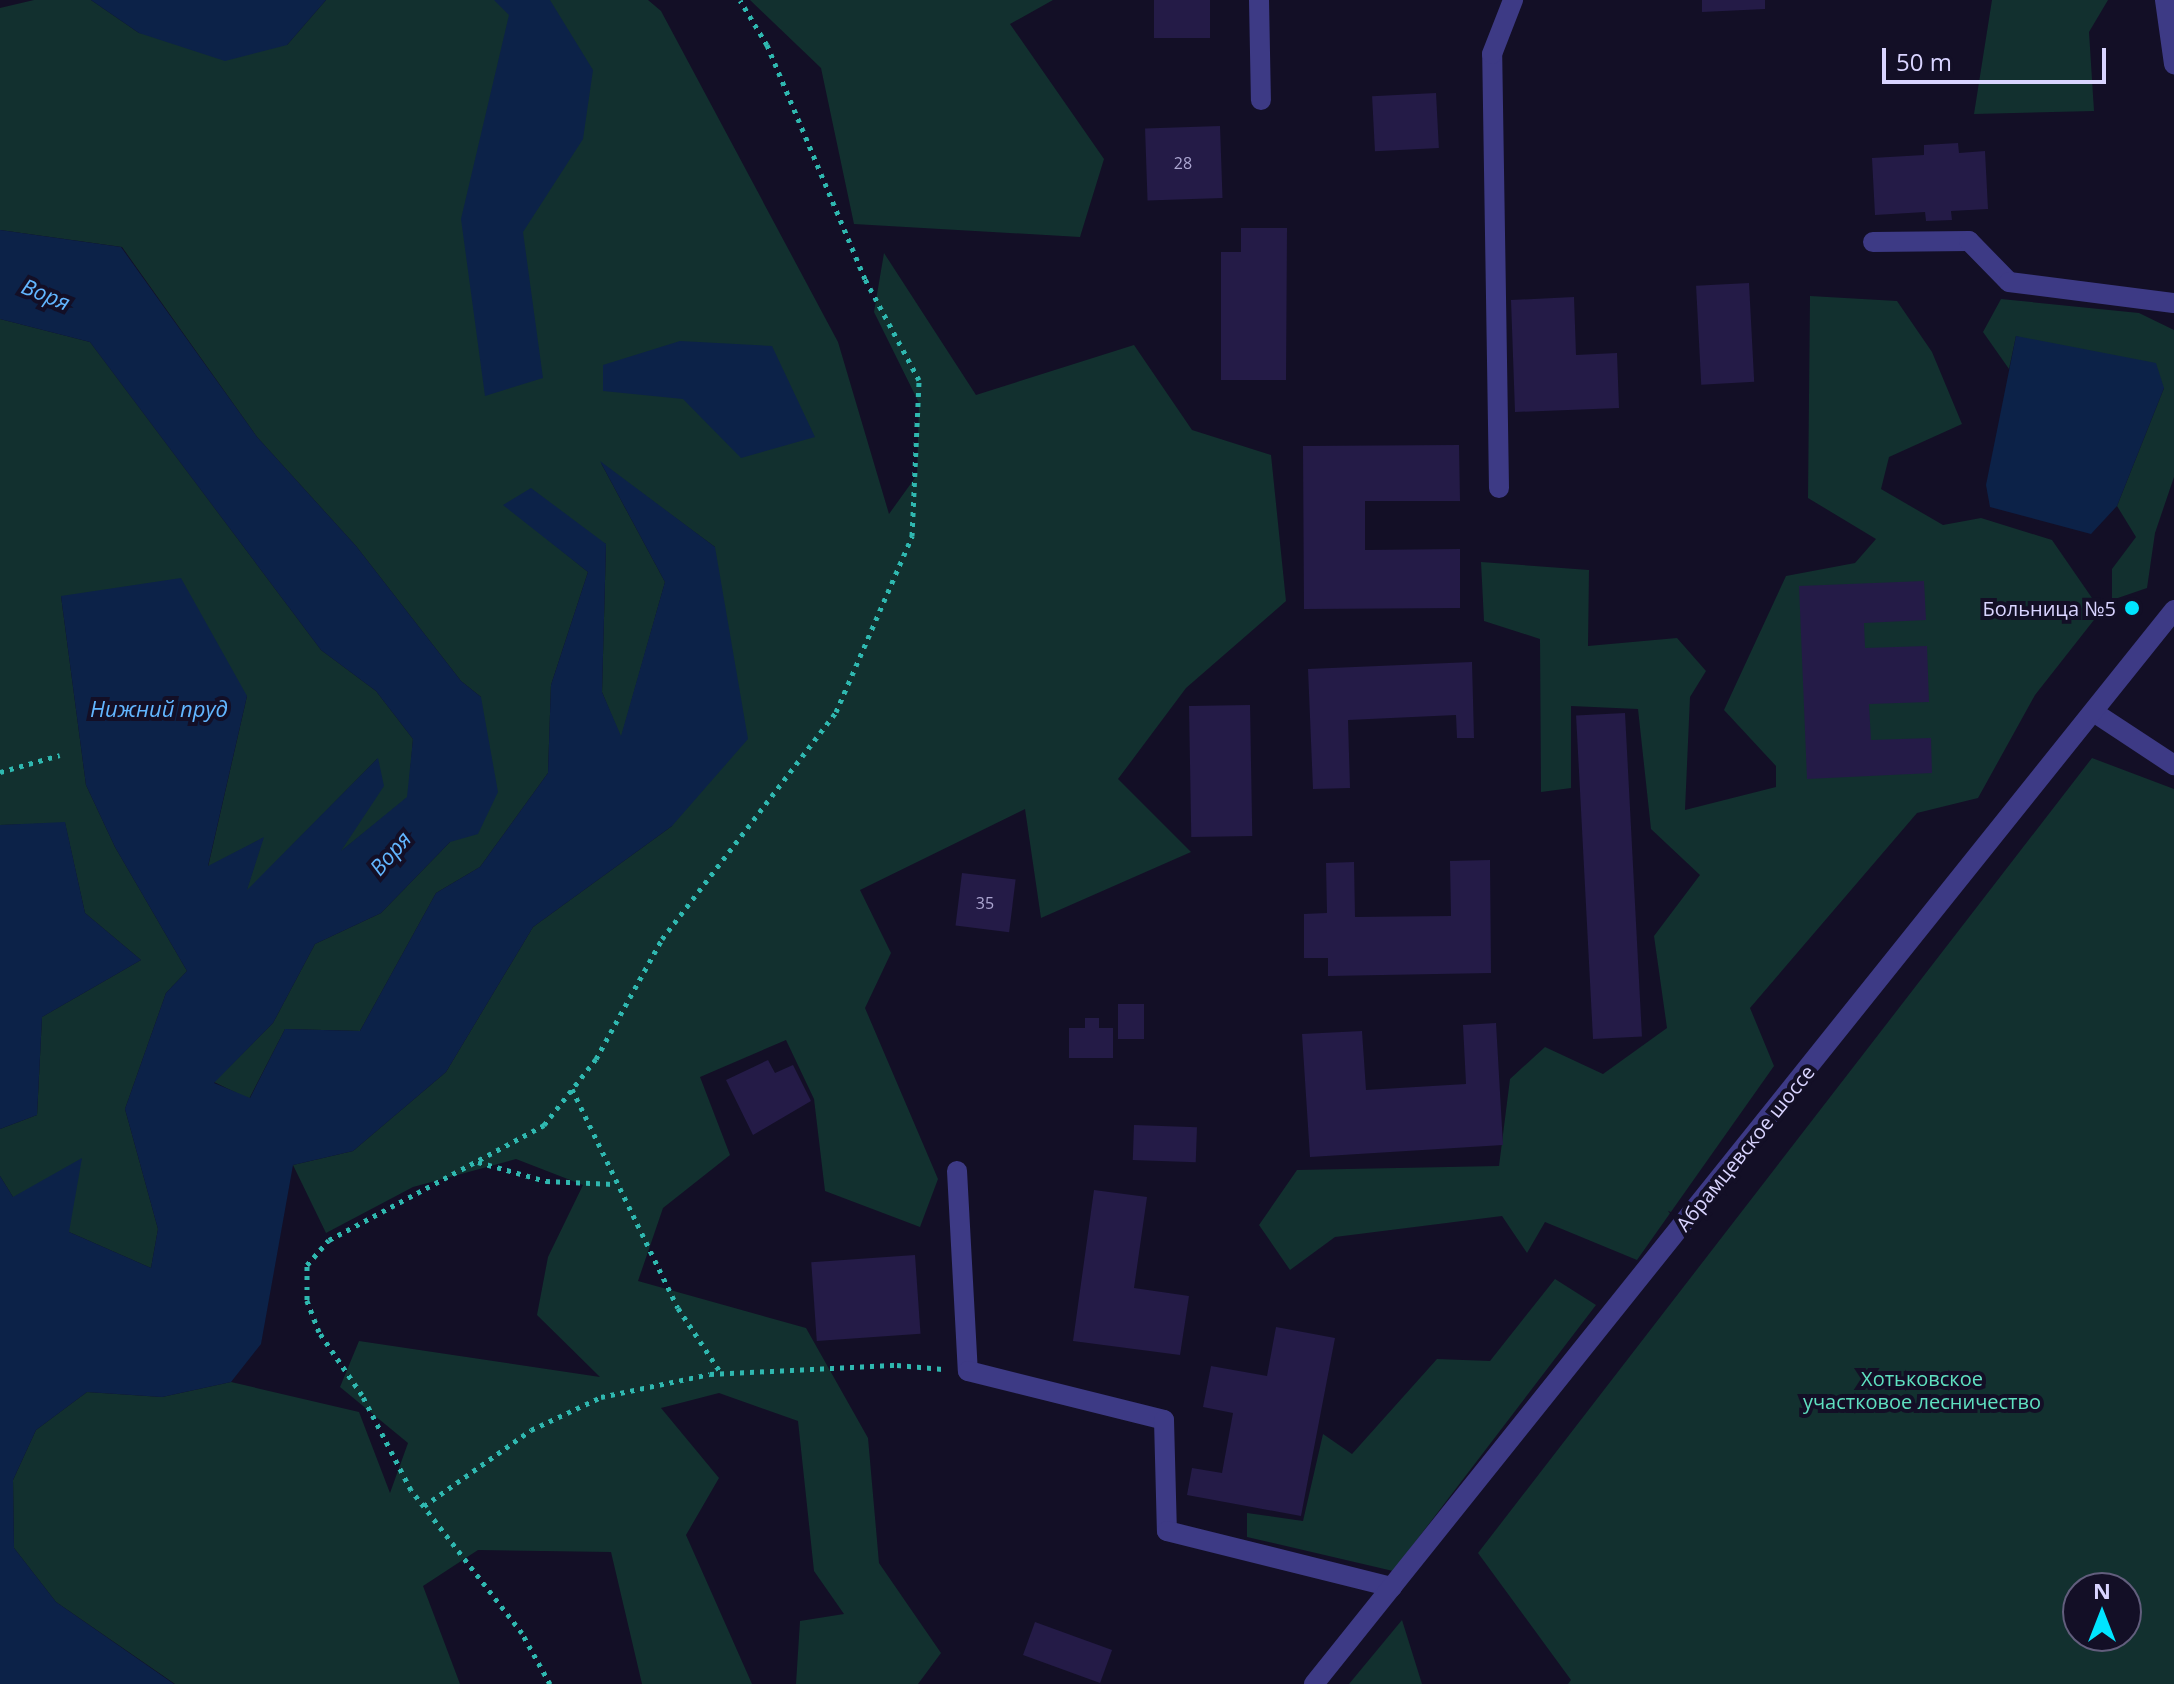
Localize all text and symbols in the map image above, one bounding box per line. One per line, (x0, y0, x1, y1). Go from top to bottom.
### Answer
scale bar (1886, 32, 2110, 82)
text: 50 m (1896, 45, 1952, 78)
house number: 28 (1174, 153, 1192, 173)
water label: Воря (18, 272, 74, 316)
place label: Больница №5 (1982, 596, 2116, 620)
marker: Больница №5 (2123, 599, 2141, 617)
water label: Нижний пруд (90, 696, 228, 722)
water label: Воря (364, 826, 416, 880)
house number: 35 (976, 893, 994, 913)
street label: Абрамцевское шоссе (1671, 1060, 1819, 1236)
park label: Хотьковское участковое лесничество (1803, 1366, 2041, 1413)
north arrow (2062, 1572, 2142, 1652)
text: N (2093, 1575, 2111, 1605)

